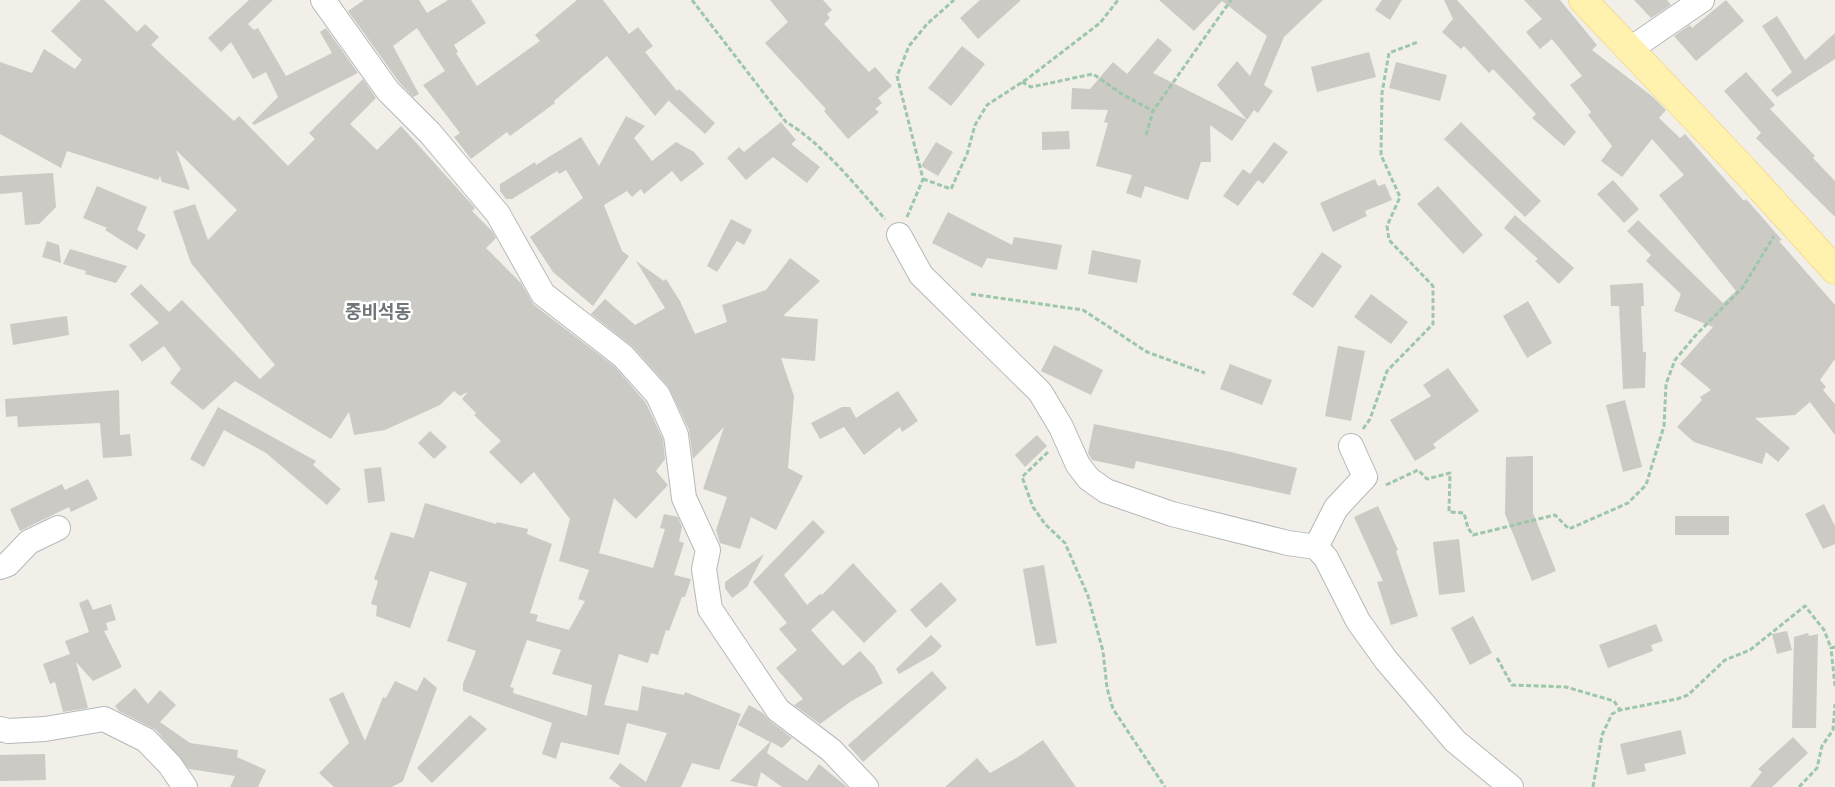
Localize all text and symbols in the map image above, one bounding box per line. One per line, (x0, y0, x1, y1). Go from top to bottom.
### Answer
district label: 중비석동 (345, 300, 411, 322)

